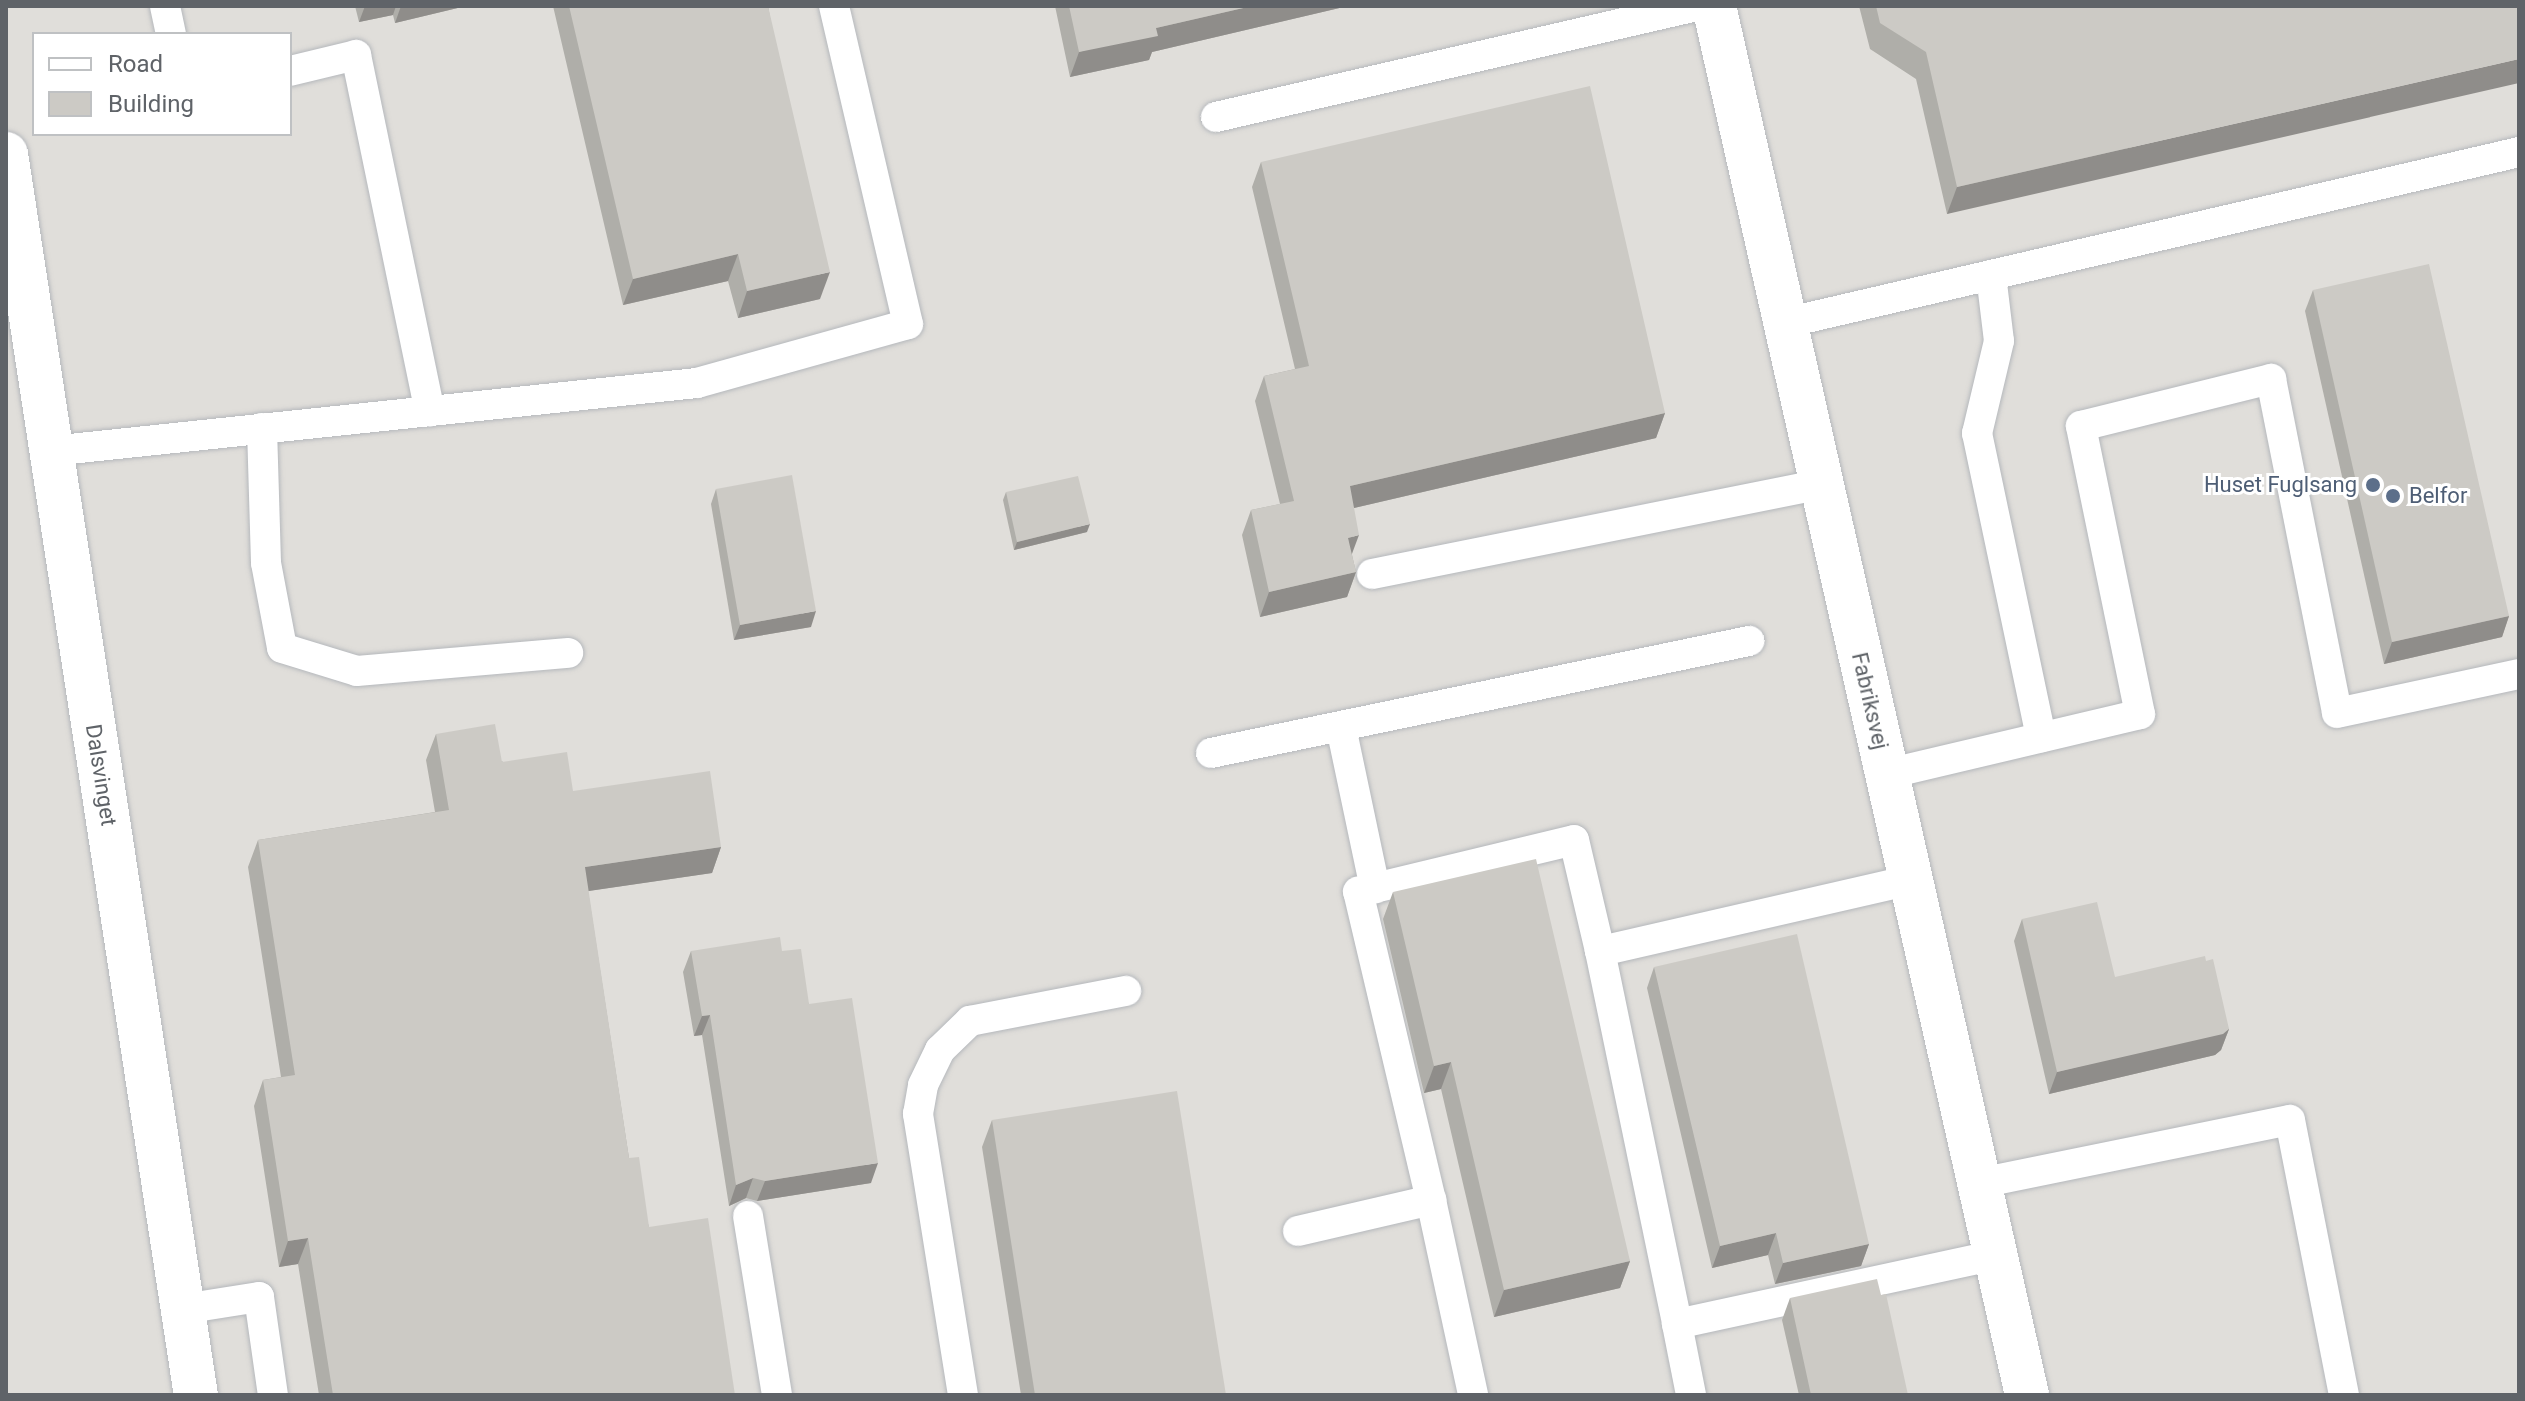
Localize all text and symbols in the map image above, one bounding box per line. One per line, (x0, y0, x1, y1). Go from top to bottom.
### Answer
legend (32, 32, 292, 136)
text: Road (108, 50, 163, 78)
text: Building (108, 90, 194, 118)
place label: Huset Fuglsang (2204, 472, 2357, 498)
marker: Huset Fuglsang (2364, 476, 2382, 494)
place label: Belfor (2409, 483, 2467, 509)
marker: Belfor (2384, 487, 2402, 505)
street label: Fabriksvej (1846, 650, 1894, 752)
street label: Dalsvinget (80, 722, 122, 828)

